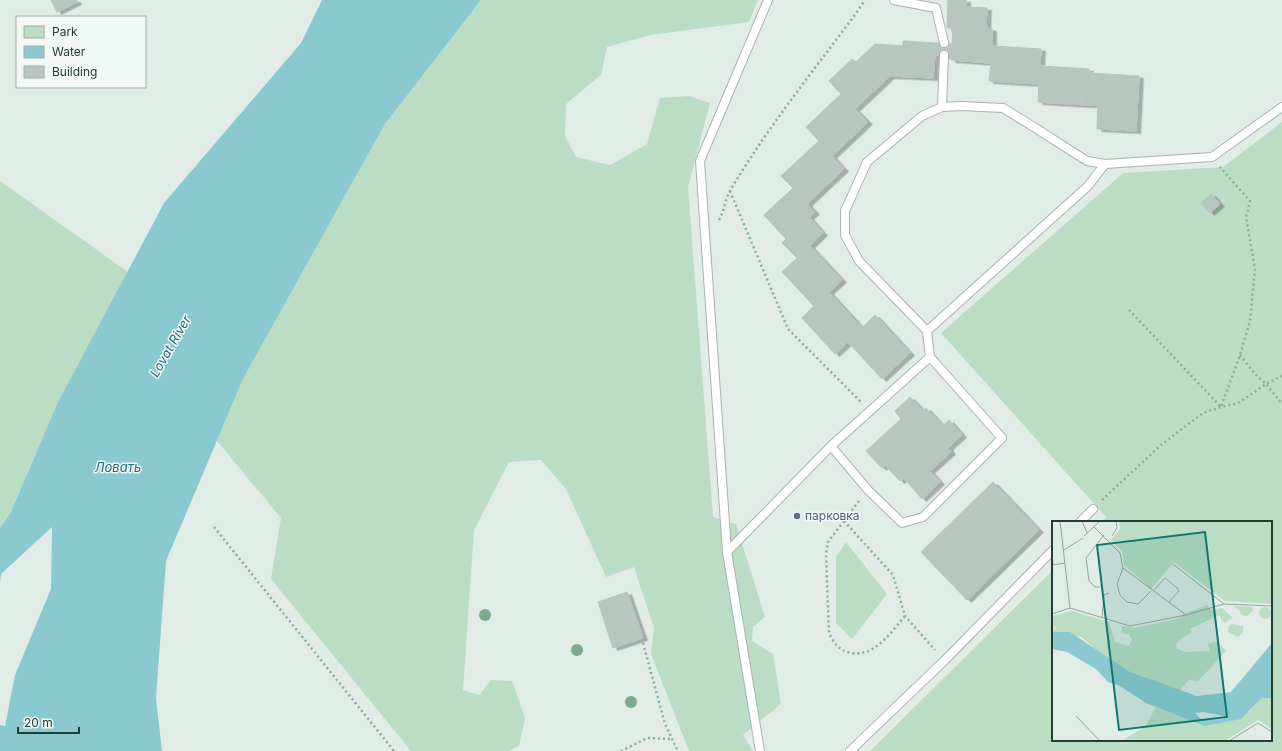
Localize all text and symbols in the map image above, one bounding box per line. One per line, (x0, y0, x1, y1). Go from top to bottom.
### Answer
legend (16, 16, 146, 88)
text: Park (52, 24, 78, 39)
text: Water (52, 44, 86, 59)
text: Building (52, 64, 97, 79)
water label: Lovat River (146, 311, 195, 380)
water label: Ловать (95, 459, 141, 475)
place label: парковка (805, 508, 860, 523)
marker: парковка (792, 511, 802, 521)
inset map (1052, 521, 1272, 741)
scale bar (18, 709, 79, 735)
text: 20 m (24, 715, 53, 730)

